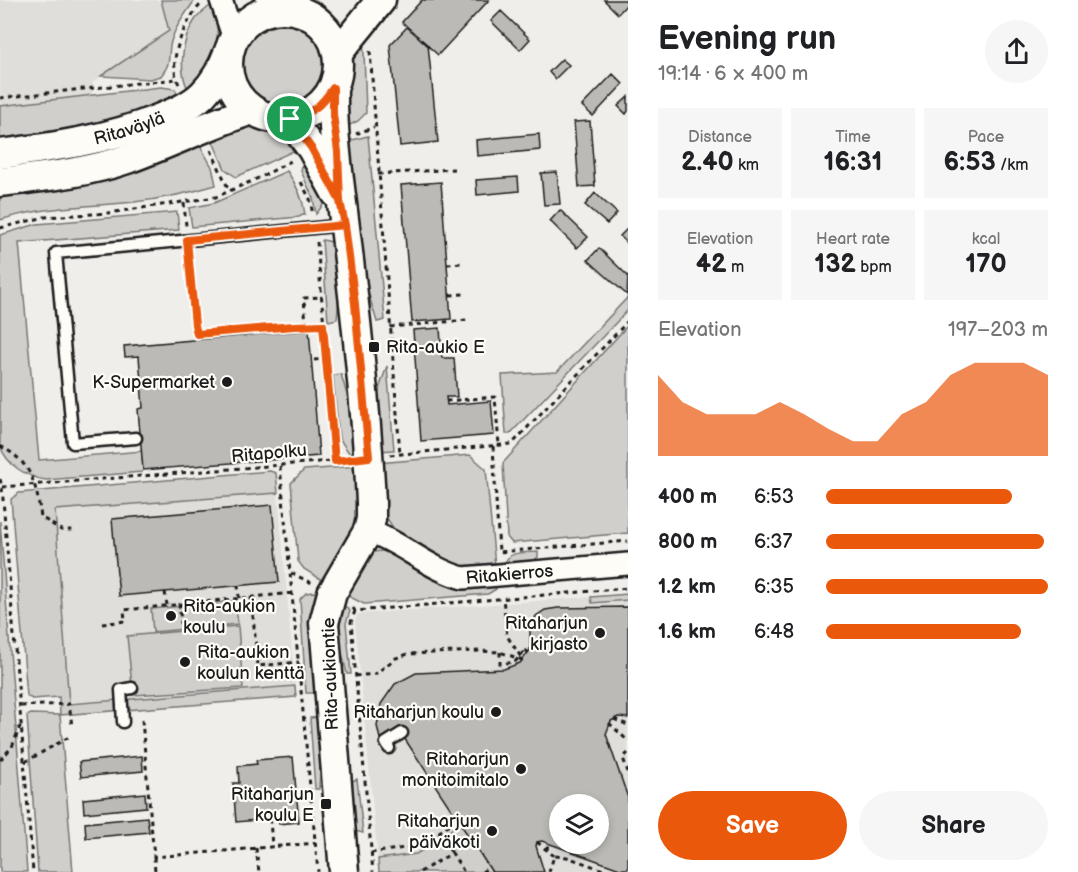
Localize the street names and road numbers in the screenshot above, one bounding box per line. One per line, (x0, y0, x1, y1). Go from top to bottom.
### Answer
street label: Ritaväylä (92, 107, 168, 150)
street label: Ritapolku (230, 440, 308, 467)
street label: Ritakierros (465, 560, 554, 589)
street label: Rita-aukiontie (318, 617, 343, 731)

